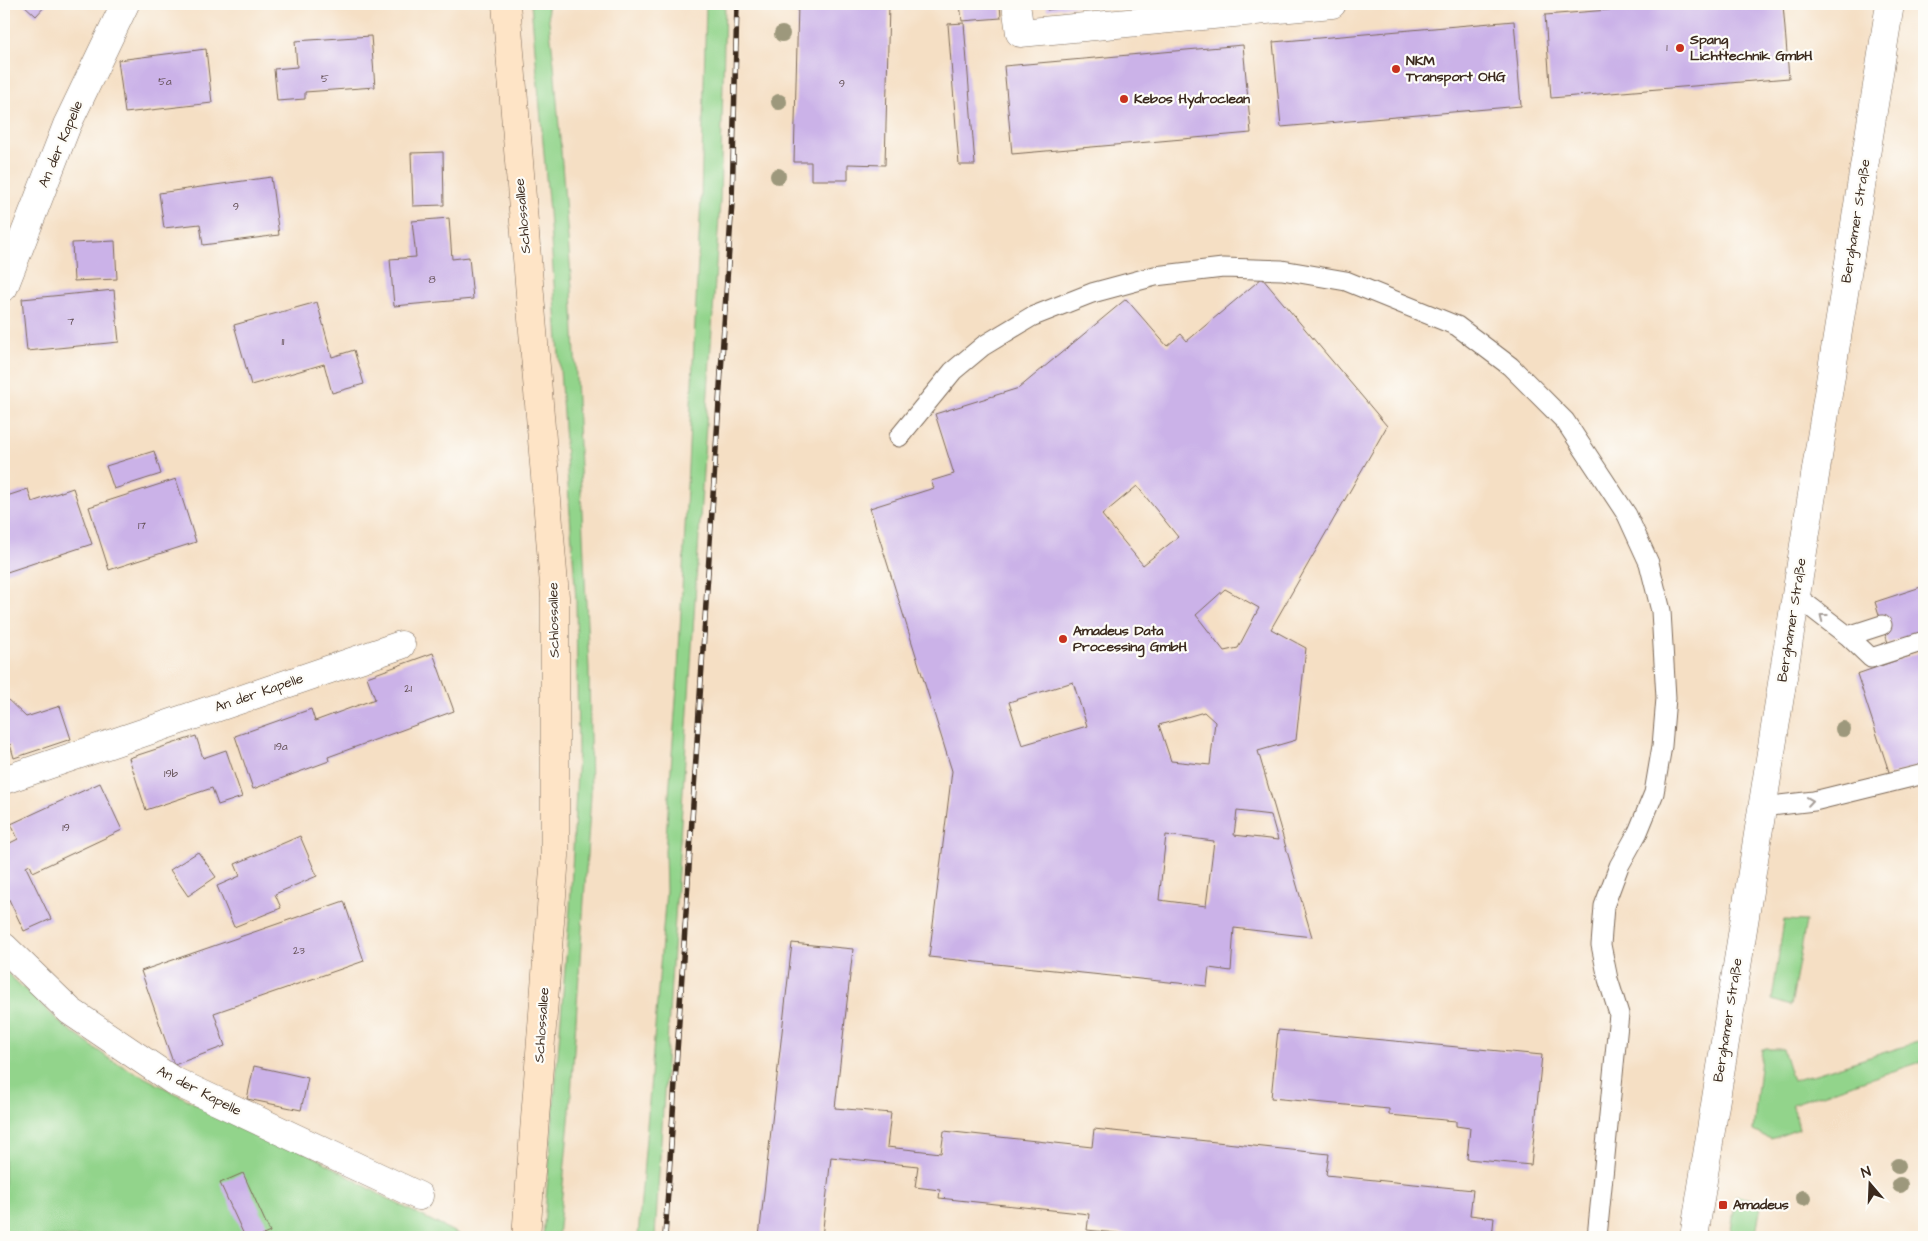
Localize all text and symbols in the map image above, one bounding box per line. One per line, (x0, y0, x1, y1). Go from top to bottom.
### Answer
place label: Spang Lichttechnik GmbH (1689, 30, 1813, 66)
house number: 1 (1666, 40, 1668, 55)
marker: Spang Lichttechnik GmbH (1674, 42, 1686, 54)
place label: NKM Transport OHG (1405, 51, 1506, 87)
marker: NKM Transport OHG (1390, 63, 1402, 75)
house number: 5 (321, 71, 329, 86)
house number: 5a (158, 74, 172, 89)
house number: 9 (839, 76, 845, 91)
place label: Kebos Hydroclean (1134, 89, 1250, 109)
marker: Kebos Hydroclean (1118, 93, 1130, 105)
street label: An der Kapelle (34, 97, 88, 191)
street label: Berghamer Straße (1836, 157, 1876, 284)
street label: Schlossallee (510, 177, 536, 255)
house number: 9 (233, 199, 239, 214)
house number: 8 (428, 272, 436, 287)
house number: 7 (68, 314, 75, 329)
house number: 11 (282, 334, 285, 349)
house number: 17 (138, 518, 146, 533)
street label: Berghamer Straße (1772, 556, 1812, 683)
street label: Schlossallee (543, 582, 565, 658)
one-way arrow (1820, 613, 1829, 622)
place label: Amadeus Data Processing GmbH (1073, 621, 1187, 658)
marker: Amadeus Data Processing GmbH (1057, 633, 1069, 645)
street label: An der Kapelle (212, 668, 306, 718)
house number: 21 (404, 681, 412, 696)
house number: 19a (274, 739, 288, 754)
house number: 19b (164, 766, 178, 781)
one-way arrow (1806, 796, 1814, 807)
house number: 19 (62, 820, 70, 835)
house number: 23 (293, 943, 305, 958)
street label: Berghamer Straße (1708, 956, 1748, 1083)
street label: Schlossallee (529, 986, 555, 1063)
street label: An der Kapelle (153, 1061, 245, 1121)
north arrow (1846, 1158, 1896, 1208)
text: N (1859, 1162, 1874, 1184)
place label: Amadeus (1733, 1195, 1789, 1215)
marker: Amadeus (1717, 1199, 1729, 1211)

